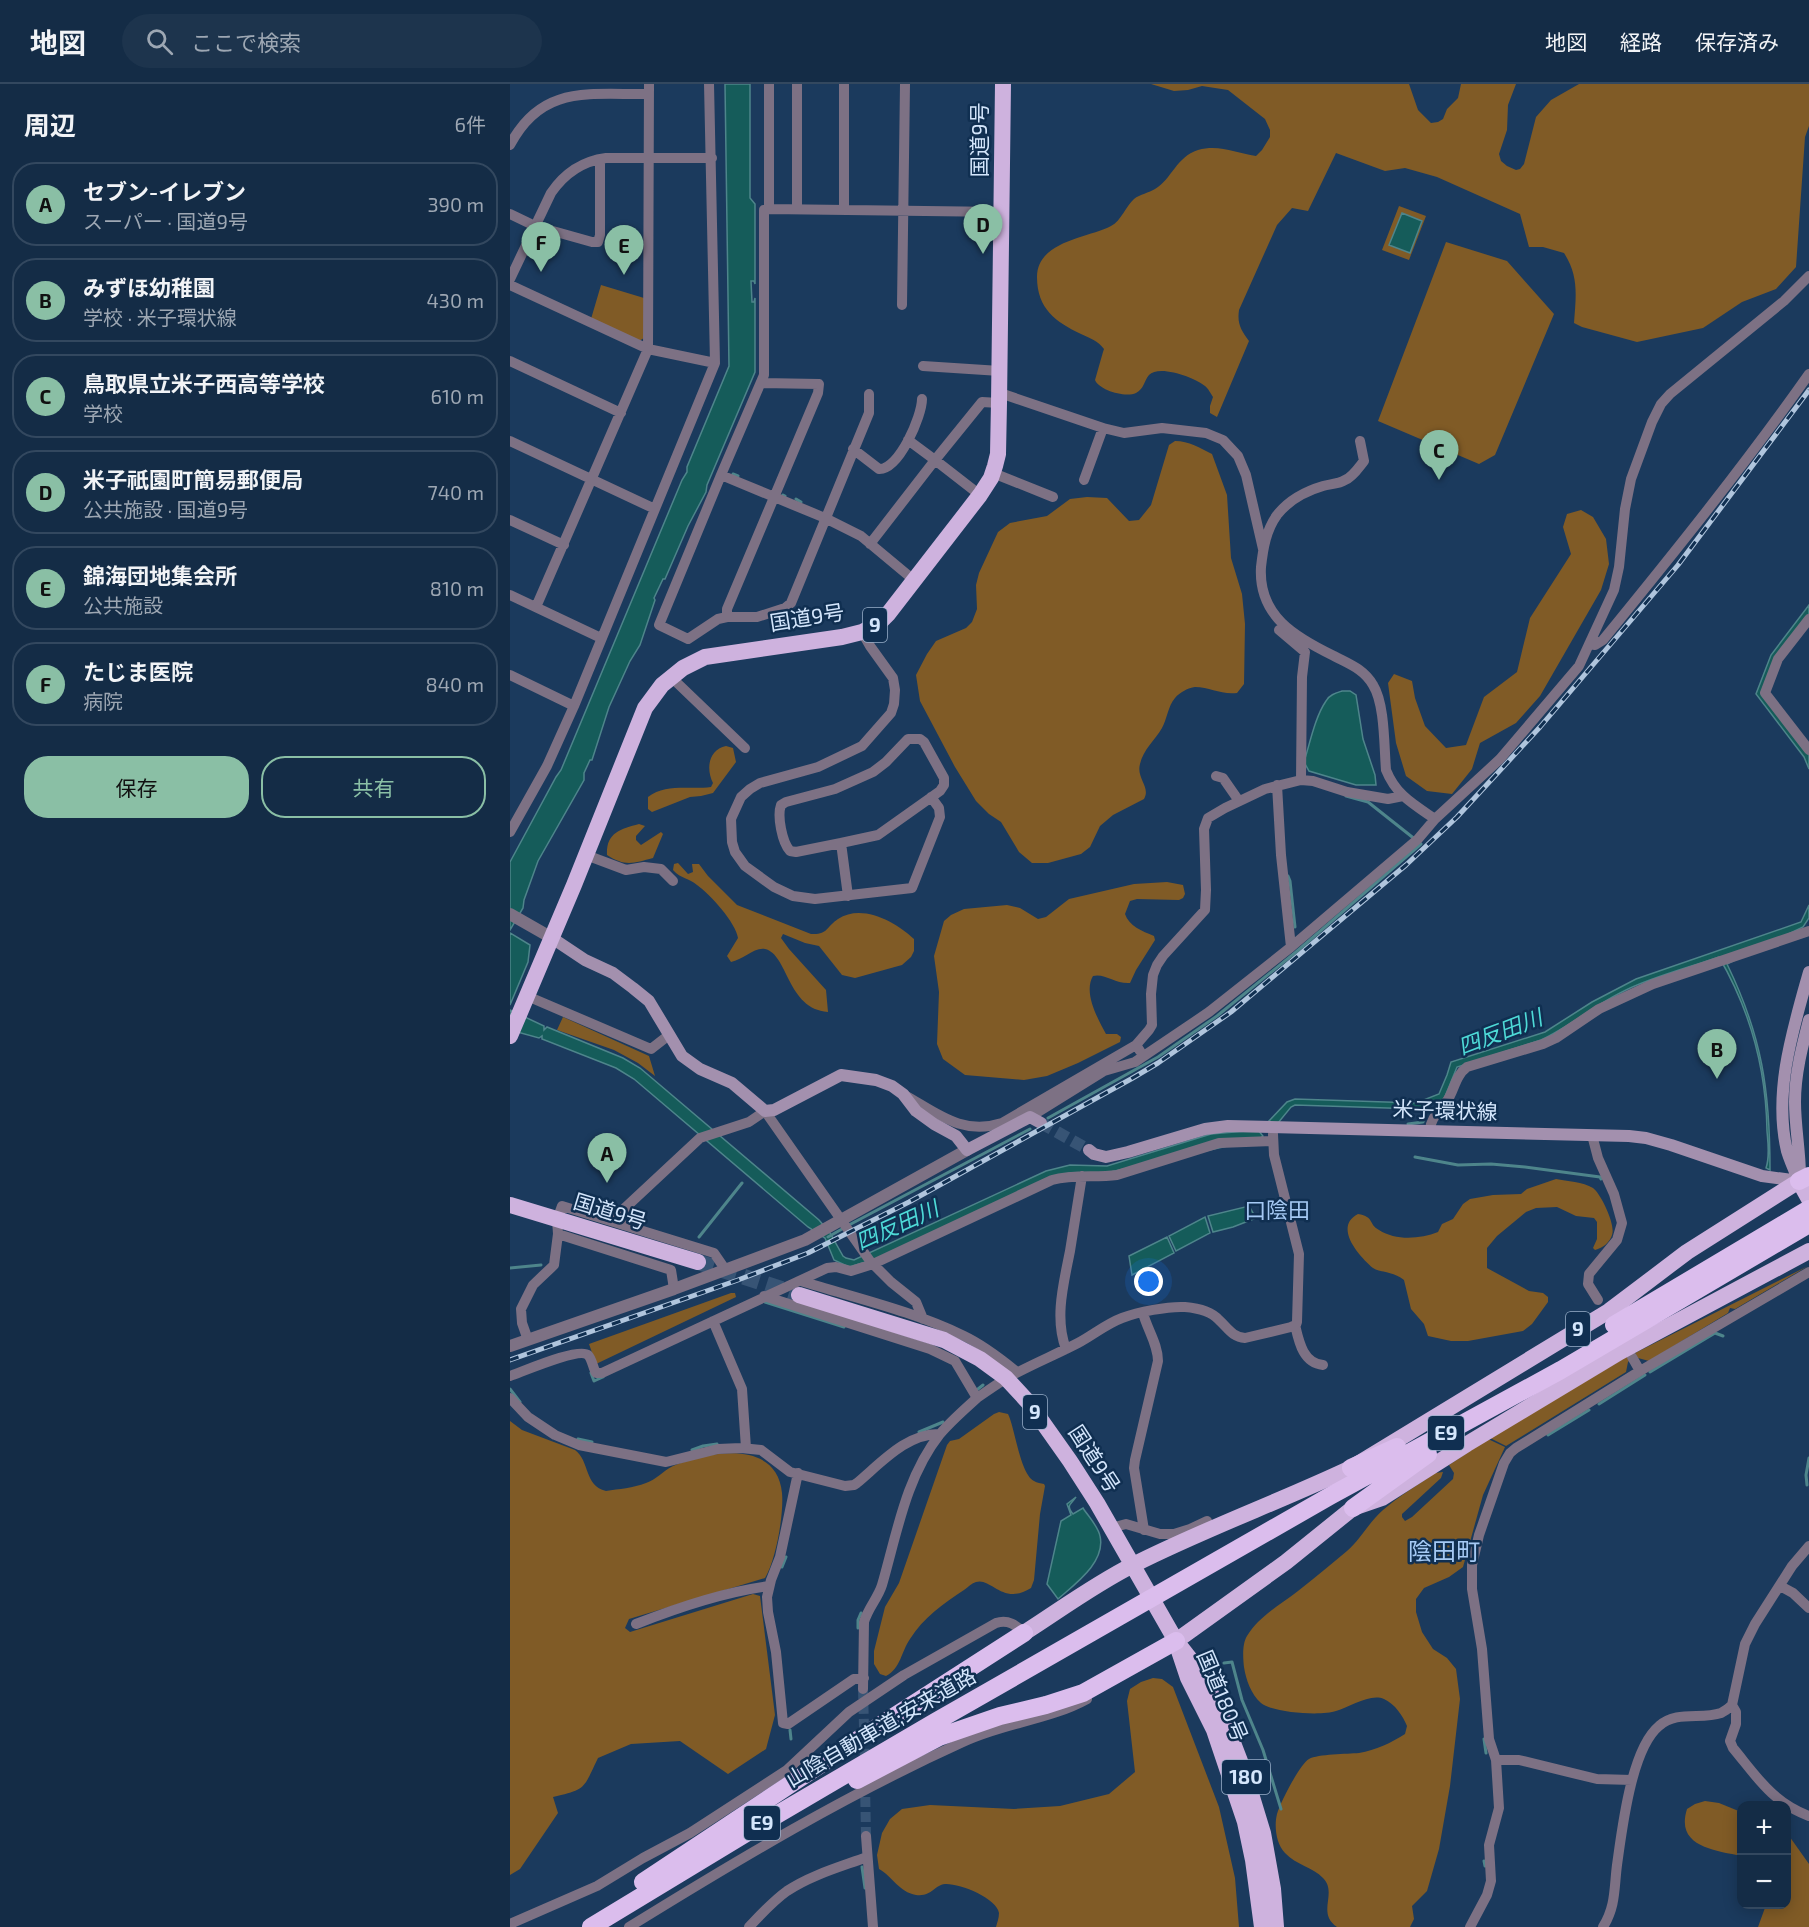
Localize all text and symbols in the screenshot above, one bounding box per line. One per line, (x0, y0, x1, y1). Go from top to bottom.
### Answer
search box (122, 14, 542, 68)
text: 地図 (30, 25, 86, 59)
icon: search (143, 25, 176, 58)
text: ここで検索 (191, 29, 301, 55)
text: 地図 (1545, 29, 1587, 54)
text: 経路 (1620, 29, 1662, 54)
text: 保存済み (1695, 29, 1779, 54)
street label: 国道9号 (966, 102, 991, 178)
text: 周辺 (24, 109, 76, 140)
text: 6件 (455, 112, 486, 136)
text: セブン-イレブン (83, 178, 246, 204)
text: A (39, 192, 52, 216)
text: 390 m (427, 192, 484, 216)
pin: D (964, 204, 1002, 254)
text: スーパー · 国道9号 (83, 209, 248, 233)
pin: F (522, 222, 561, 272)
pin: E (604, 226, 644, 275)
text: みずほ幼稚園 (83, 274, 215, 300)
text: B (39, 288, 52, 312)
text: 430 m (427, 288, 484, 312)
text: 学校 · 米子環状線 (83, 305, 237, 329)
text: 鳥取県立米子西高等学校 (83, 370, 325, 396)
text: C (40, 384, 51, 408)
text: 610 m (431, 384, 484, 408)
text: 学校 (83, 401, 123, 425)
pin: C (1420, 430, 1458, 480)
text: 米子祇園町簡易郵便局 (83, 466, 303, 492)
text: D (39, 480, 52, 504)
text: 740 m (427, 480, 484, 504)
text: 公共施設 · 国道9号 (83, 497, 248, 521)
text: 錦海団地集会所 (83, 562, 237, 588)
text: E (40, 576, 51, 600)
text: 810 m (430, 576, 484, 600)
text: 公共施設 (83, 593, 163, 617)
street label: 国道9号 (768, 598, 846, 635)
road number: 9 (863, 608, 887, 642)
text: たじま医院 (83, 658, 193, 684)
text: F (40, 672, 51, 696)
text: 840 m (426, 672, 484, 696)
text: 病院 (83, 689, 123, 713)
button: 保存 (24, 756, 249, 818)
button: 共有 (261, 756, 486, 818)
water label: 四反田川 (1454, 1002, 1547, 1059)
pin: B (1698, 1030, 1736, 1079)
street label: 米子環状線 (1392, 1095, 1498, 1124)
pin: A (588, 1134, 626, 1183)
street label: 国道9号 (571, 1188, 650, 1233)
water label: 四反田川 (851, 1194, 944, 1254)
district label: 口陰田 (1244, 1196, 1310, 1222)
your location (1134, 1267, 1163, 1296)
road number: 9 (1566, 1312, 1590, 1346)
road number: 9 (1023, 1395, 1047, 1429)
road number: E9 (1428, 1416, 1464, 1450)
street label: 国道9号 (1064, 1420, 1126, 1496)
district label: 陰田町 (1408, 1536, 1480, 1565)
street label: 国道180号 (1193, 1646, 1254, 1745)
street label: 山陰自動車道;安来道路 (781, 1662, 980, 1791)
road number: 180 (1222, 1760, 1270, 1794)
map controls (1737, 1801, 1791, 1909)
button: + (1737, 1801, 1791, 1855)
road number: E9 (744, 1806, 780, 1840)
button: − (1737, 1855, 1791, 1909)

